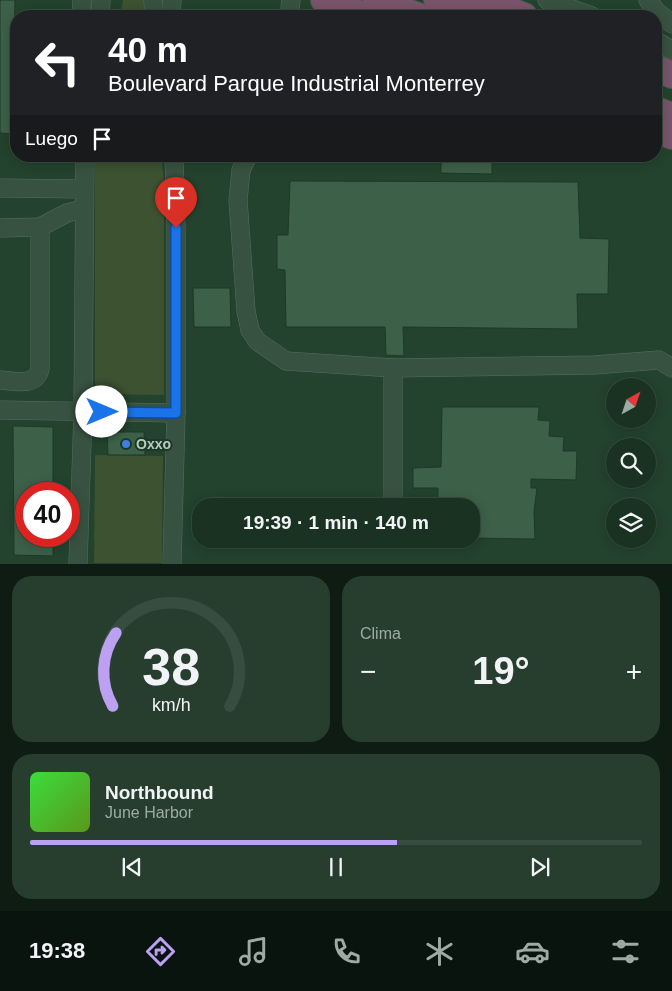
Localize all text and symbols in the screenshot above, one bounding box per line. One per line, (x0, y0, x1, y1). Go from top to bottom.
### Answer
icon: left (25, 30, 90, 95)
text: 40 m (108, 30, 188, 69)
text: Boulevard Parque Industrial Monterrey (108, 71, 485, 96)
icon: arrive (88, 125, 116, 153)
text: Luego (25, 128, 78, 149)
pin (155, 177, 197, 228)
icon: arrive (162, 184, 190, 212)
north arrow (606, 378, 656, 428)
map controls (606, 378, 656, 548)
position arrow (75, 385, 127, 437)
place label: Oxxo (136, 436, 171, 452)
marker: Oxxo (120, 438, 132, 450)
button: search (606, 438, 656, 488)
speed limit sign: 40 (15, 482, 80, 547)
button: layers (606, 498, 656, 548)
text: 19:39 · 1 min · 140 m (243, 512, 429, 533)
text: Clima (360, 625, 401, 642)
text: 38 (142, 638, 200, 696)
text: 19° (472, 650, 530, 692)
text: − (360, 656, 376, 687)
text: + (626, 656, 642, 687)
text: km/h (152, 695, 190, 715)
text: Northbound (105, 782, 214, 803)
text: June Harbor (105, 804, 193, 821)
icon: previous (118, 853, 146, 881)
icon: pause (322, 853, 350, 881)
icon: next (526, 853, 554, 881)
icon: directions (143, 934, 178, 969)
icon: music (236, 934, 271, 969)
icon: phone (329, 934, 364, 969)
icon: climate (422, 934, 457, 969)
icon: car (515, 934, 550, 969)
icon: filters (608, 934, 643, 969)
text: 19:38 (29, 938, 85, 963)

